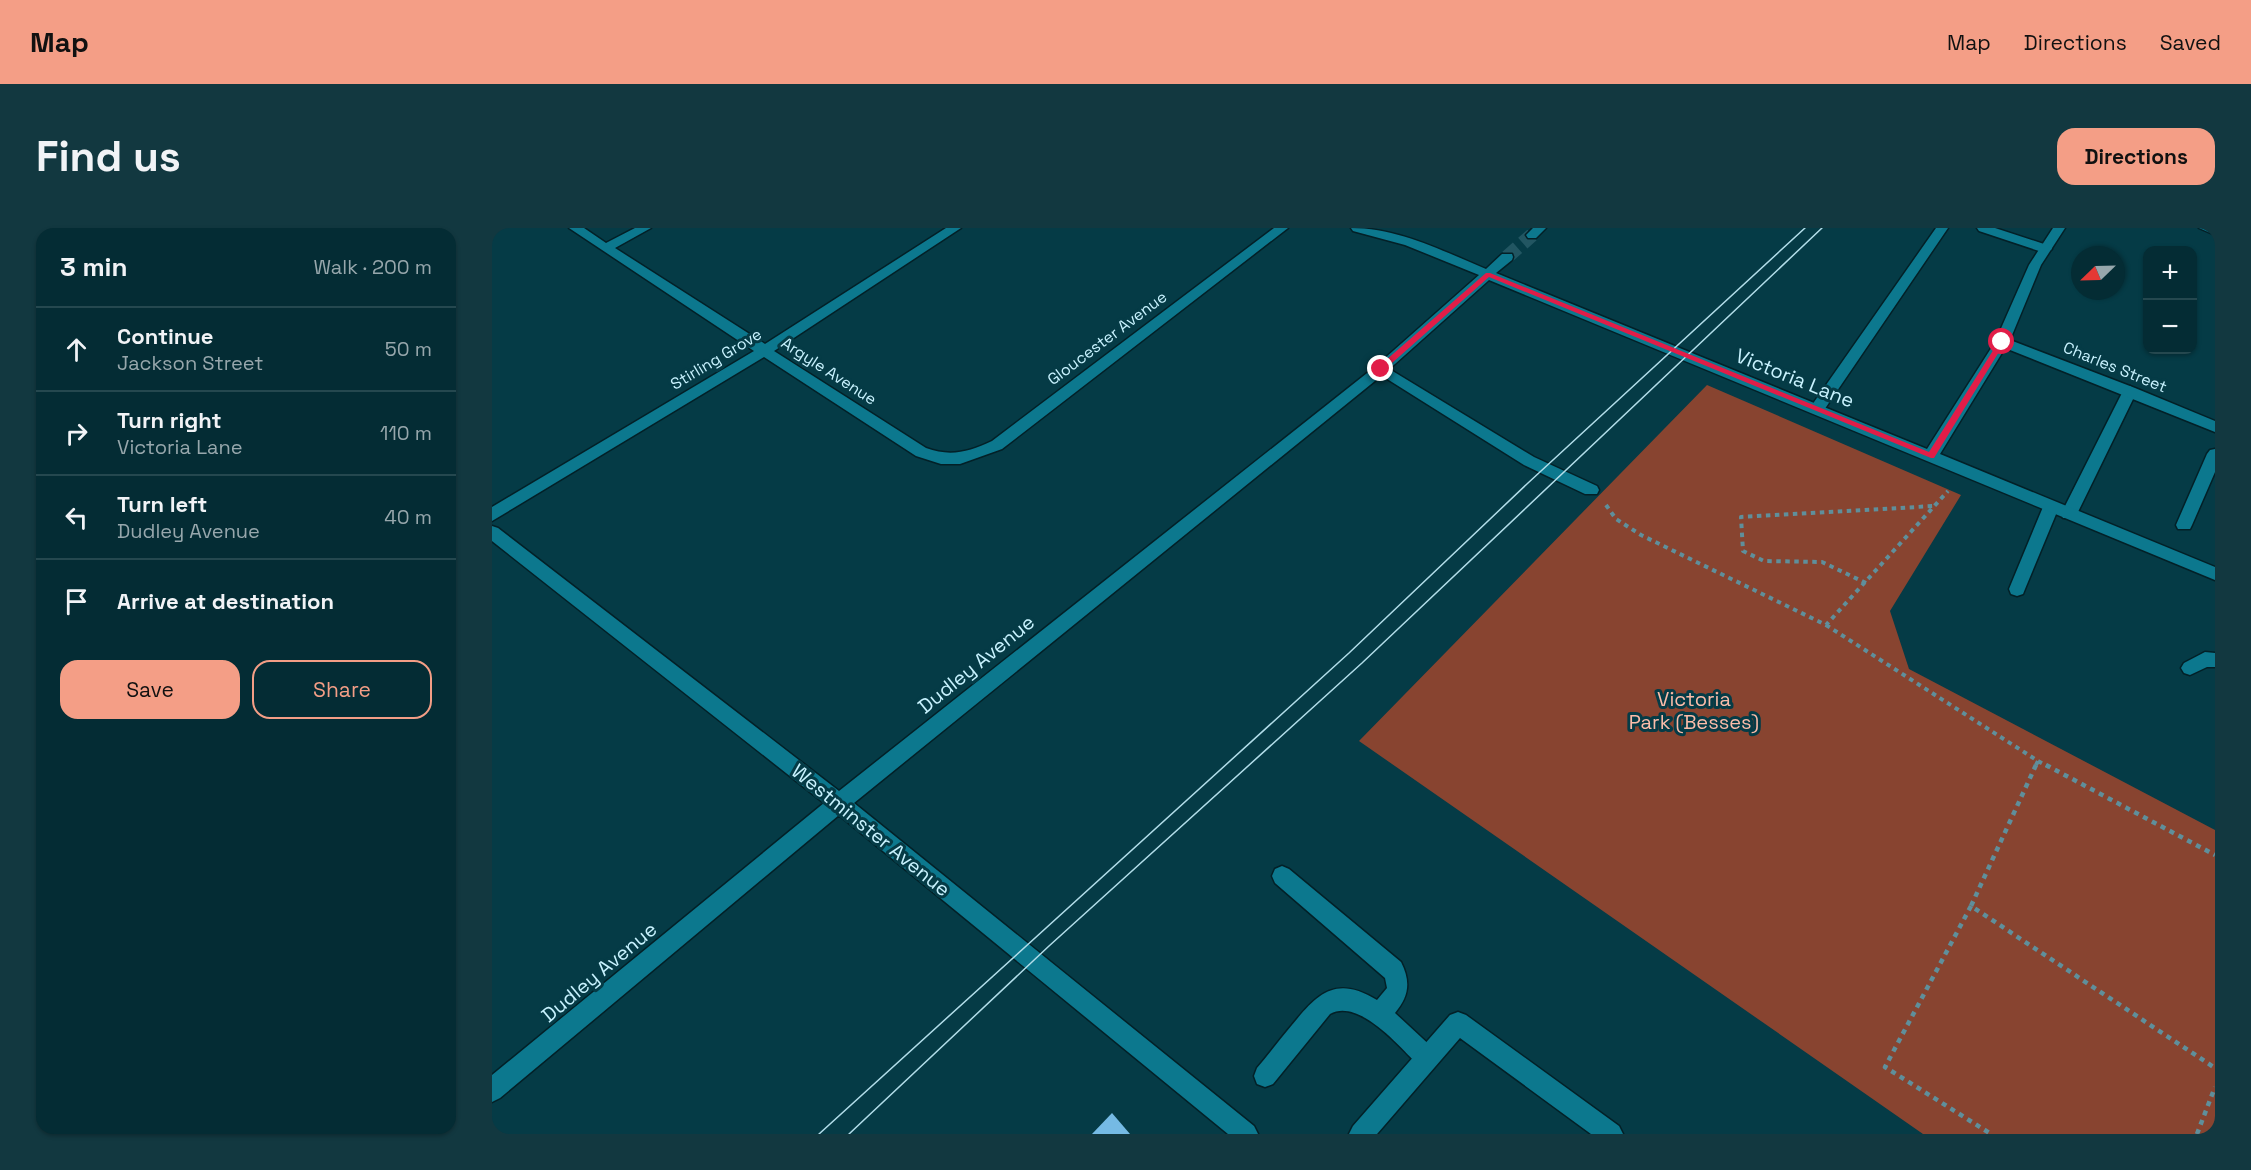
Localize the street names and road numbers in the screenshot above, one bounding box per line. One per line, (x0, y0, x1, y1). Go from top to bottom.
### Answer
street label: Gloucester Avenue (1043, 286, 1171, 390)
street label: Stirling Grove (667, 324, 765, 394)
street label: Argyle Avenue (777, 332, 881, 410)
street label: Charles Street (2060, 337, 2170, 397)
street label: Victoria Lane (1732, 342, 1858, 414)
street label: Dudley Avenue (912, 609, 1040, 719)
street label: Westminster Avenue (786, 758, 956, 902)
street label: Dudley Avenue (536, 916, 662, 1028)

